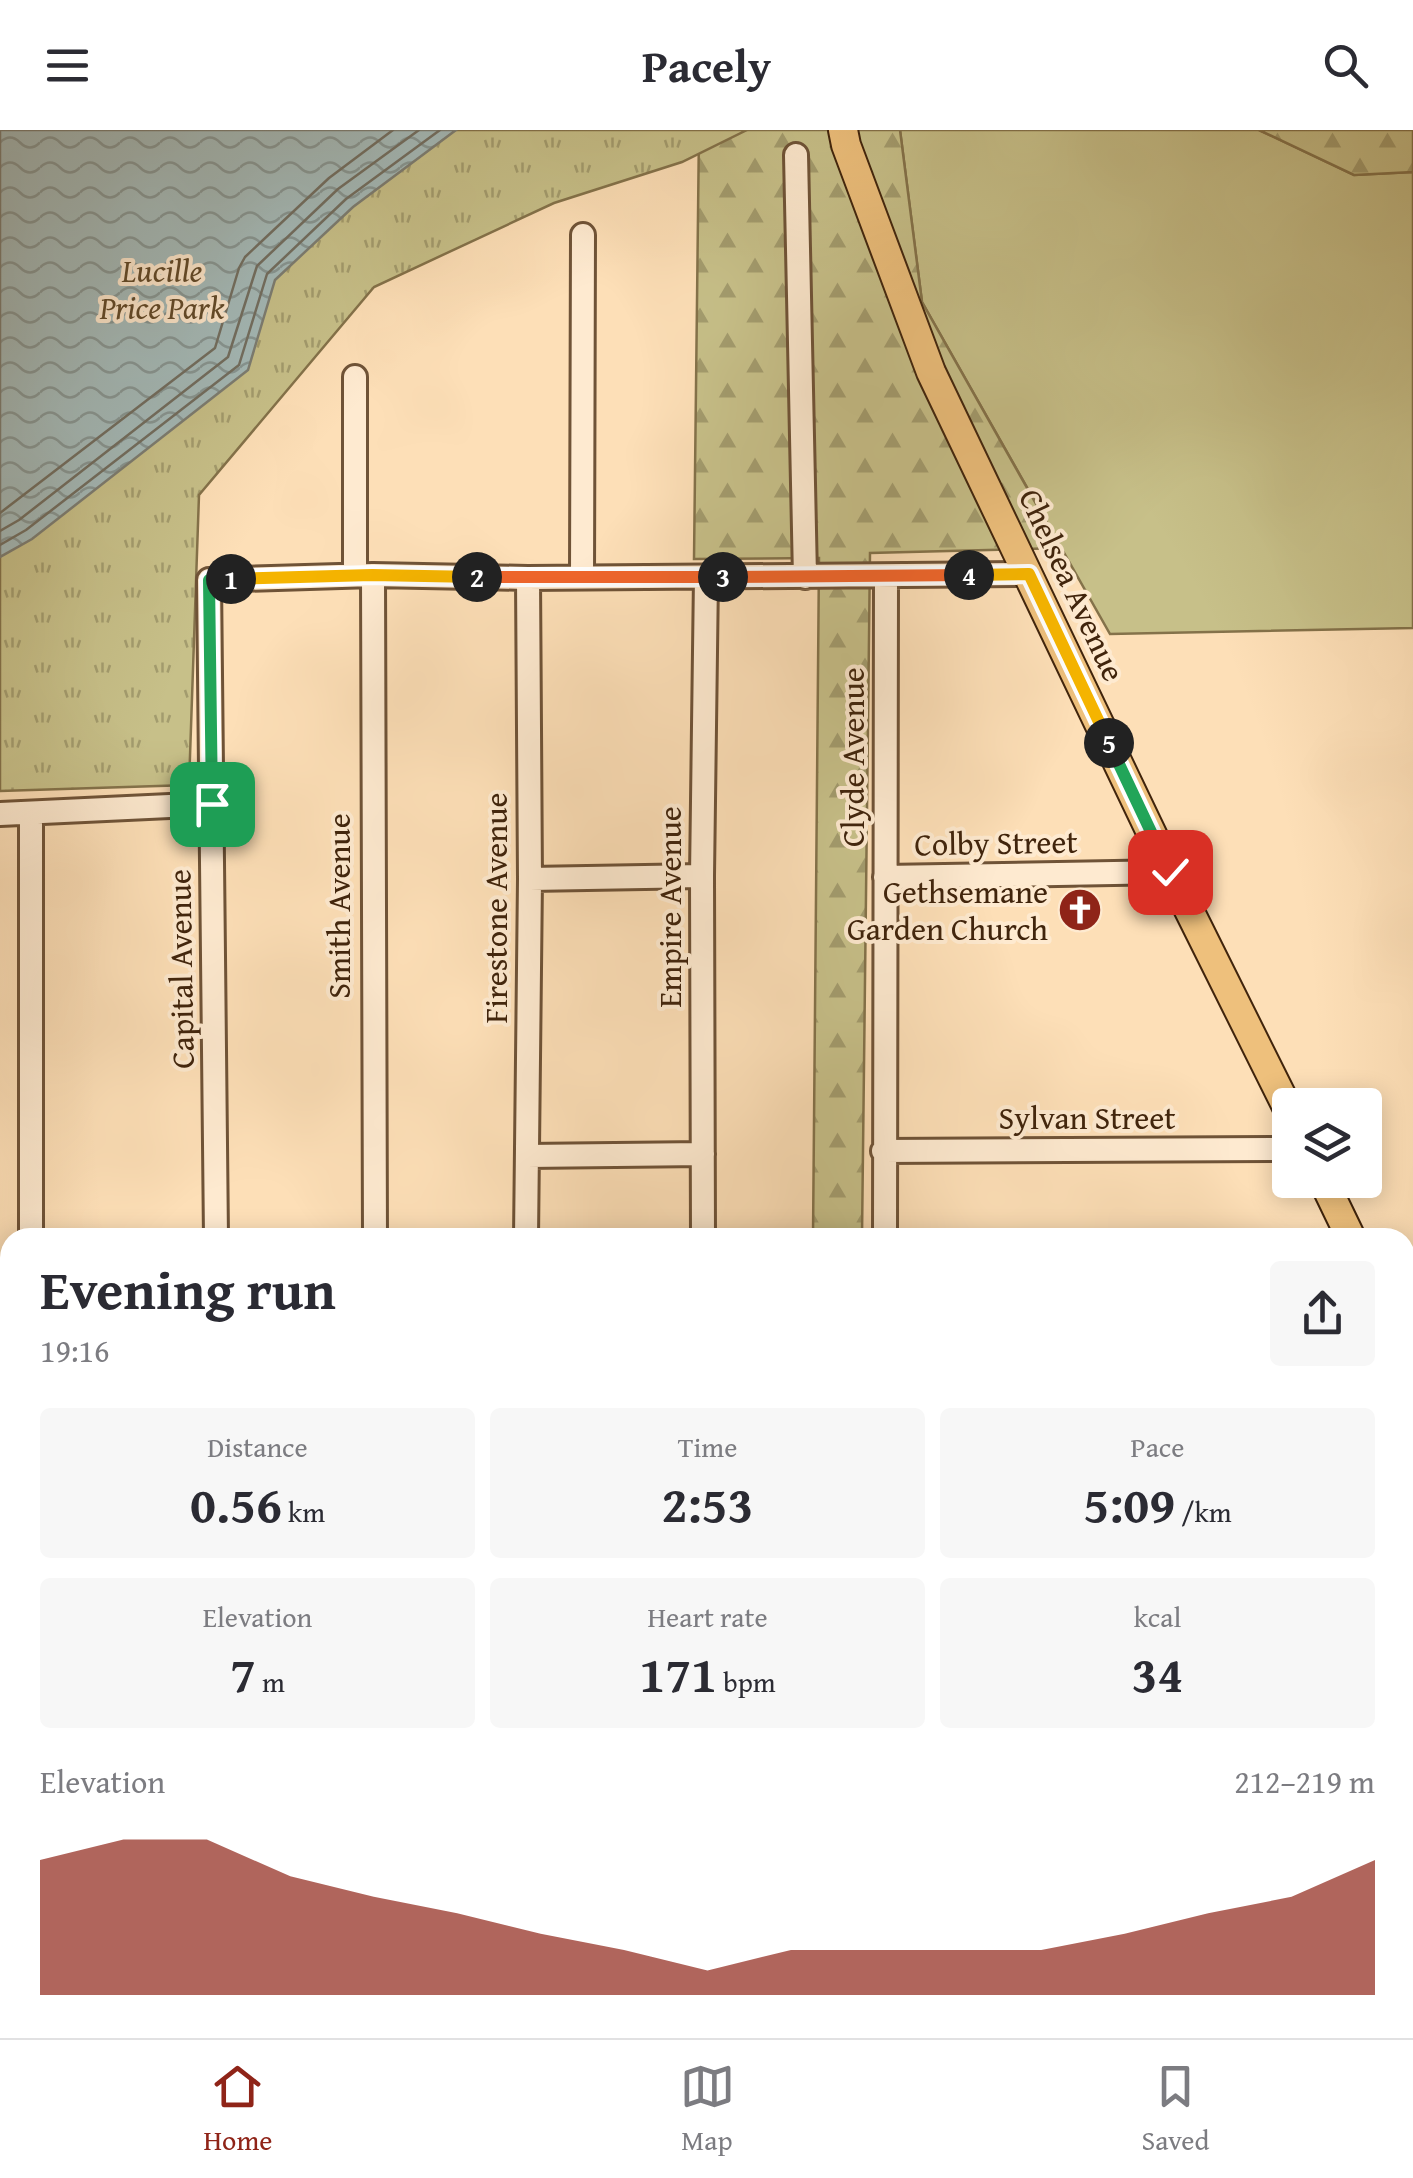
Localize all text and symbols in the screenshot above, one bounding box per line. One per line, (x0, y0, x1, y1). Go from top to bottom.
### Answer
text: Pacely (642, 33, 771, 98)
icon: menu (40, 38, 95, 93)
icon: search (1318, 38, 1373, 93)
park label: Lucille Price Park (99, 247, 225, 331)
street label: Chelsea Avenue (1007, 481, 1138, 689)
pin: 4 (944, 550, 994, 600)
pin: 2 (452, 552, 502, 602)
pin: 3 (698, 552, 748, 602)
pin: 1 (206, 554, 256, 604)
text: 4 (962, 554, 976, 595)
text: 2 (470, 556, 484, 597)
text: 3 (716, 556, 730, 597)
text: 1 (224, 558, 238, 599)
street label: Clyde Avenue (829, 667, 876, 847)
pin: 5 (1084, 718, 1134, 768)
text: 5 (1102, 722, 1116, 763)
pin (170, 762, 255, 847)
icon: arrive (185, 777, 240, 832)
street label: Firestone Avenue (472, 793, 519, 1024)
street label: Empire Avenue (646, 806, 693, 1008)
street label: Smith Avenue (315, 813, 362, 999)
street label: Colby Street (914, 818, 1078, 867)
pin (1128, 830, 1213, 915)
icon: check (1143, 845, 1198, 900)
place label: Gethsemane Garden Church (847, 868, 1048, 952)
street label: Capital Avenue (155, 869, 206, 1069)
church icon: Gethsemane Garden Church (1057, 887, 1103, 933)
map controls (1272, 1088, 1382, 1198)
button: layers (1272, 1088, 1382, 1198)
street label: Sylvan Street (999, 1094, 1175, 1141)
text: Evening run (40, 1249, 336, 1329)
button: share (1270, 1261, 1375, 1366)
text: 19:16 (40, 1327, 109, 1374)
text: Distance (207, 1426, 308, 1467)
text: Time (678, 1426, 737, 1467)
text: Pace (1131, 1426, 1184, 1467)
text: 0.56 (190, 1467, 282, 1540)
text: 2:53 (662, 1467, 753, 1540)
text: 5:09 (1083, 1467, 1175, 1540)
text: km (282, 1491, 325, 1532)
text: /km (1175, 1491, 1232, 1532)
text: Elevation (203, 1596, 312, 1637)
text: Heart rate (647, 1596, 768, 1637)
text: kcal (1134, 1596, 1181, 1637)
text: 7 (230, 1637, 256, 1710)
text: 171 (639, 1637, 717, 1710)
text: 34 (1132, 1637, 1183, 1710)
text: m (256, 1661, 285, 1702)
text: bpm (717, 1661, 776, 1702)
text: Elevation (40, 1758, 165, 1805)
text: 212–219 m (1234, 1758, 1375, 1805)
tab: Home (204, 2059, 272, 2160)
tab: Map (680, 2059, 735, 2160)
tab: Saved (1142, 2059, 1209, 2160)

